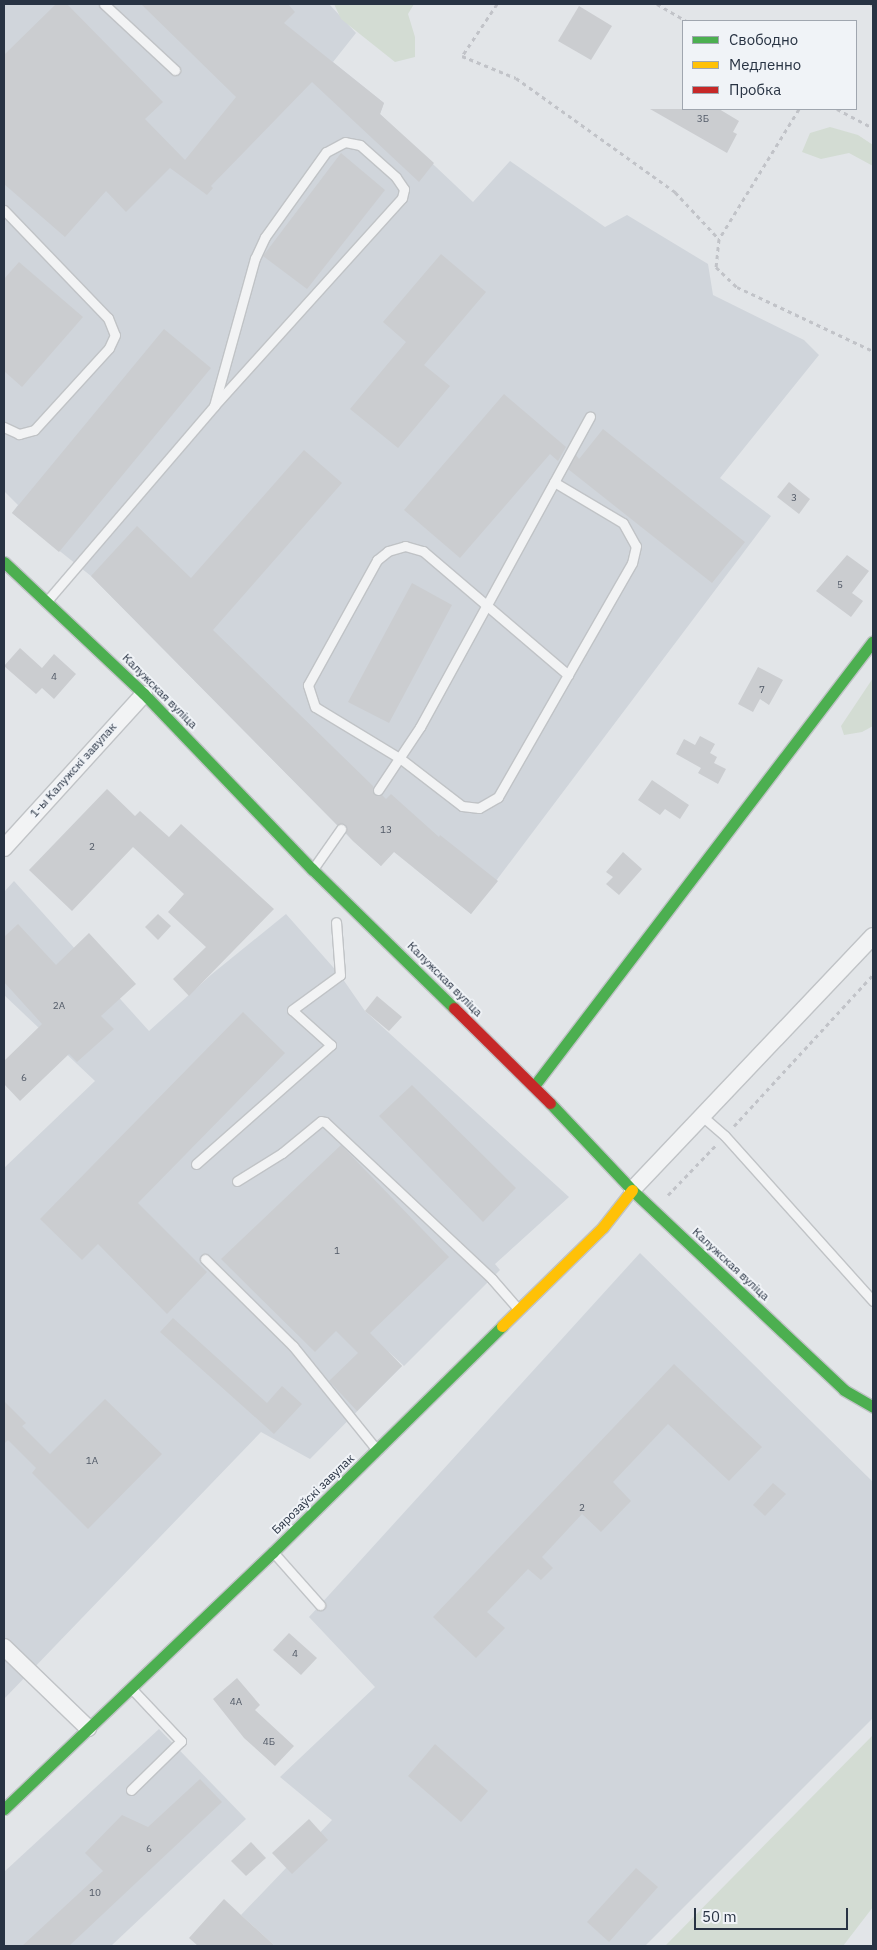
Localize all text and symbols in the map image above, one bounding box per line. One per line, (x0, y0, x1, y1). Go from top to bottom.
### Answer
legend (682, 20, 857, 110)
text: Свободно (729, 30, 798, 49)
text: Медленно (729, 55, 801, 74)
text: Пробка (729, 80, 781, 99)
house number: 3Б (697, 113, 709, 125)
house number: 3 (791, 492, 797, 504)
house number: 5 (837, 579, 843, 591)
street label: Калужская вуліца (119, 650, 201, 732)
house number: 4 (51, 671, 57, 683)
house number: 7 (759, 684, 765, 696)
street label: 1-ы Калужскі завулак (27, 720, 119, 820)
house number: 13 (380, 824, 392, 836)
house number: 2 (89, 841, 95, 853)
street label: Калужская вуліца (404, 938, 486, 1020)
house number: 2А (53, 1000, 65, 1012)
house number: 6 (21, 1072, 27, 1084)
street label: Калужская вуліца (689, 1225, 773, 1303)
house number: 1 (334, 1245, 340, 1257)
street label: Бярозаўскі завулак (269, 1451, 357, 1537)
house number: 1А (86, 1455, 98, 1467)
house number: 2 (579, 1502, 585, 1514)
house number: 4 (292, 1648, 298, 1660)
house number: 4А (230, 1696, 242, 1708)
house number: 4Б (263, 1736, 275, 1748)
house number: 6 (146, 1843, 152, 1855)
house number: 10 (89, 1887, 101, 1899)
scale bar (697, 1898, 851, 1930)
text: 50 m (702, 1907, 737, 1926)

